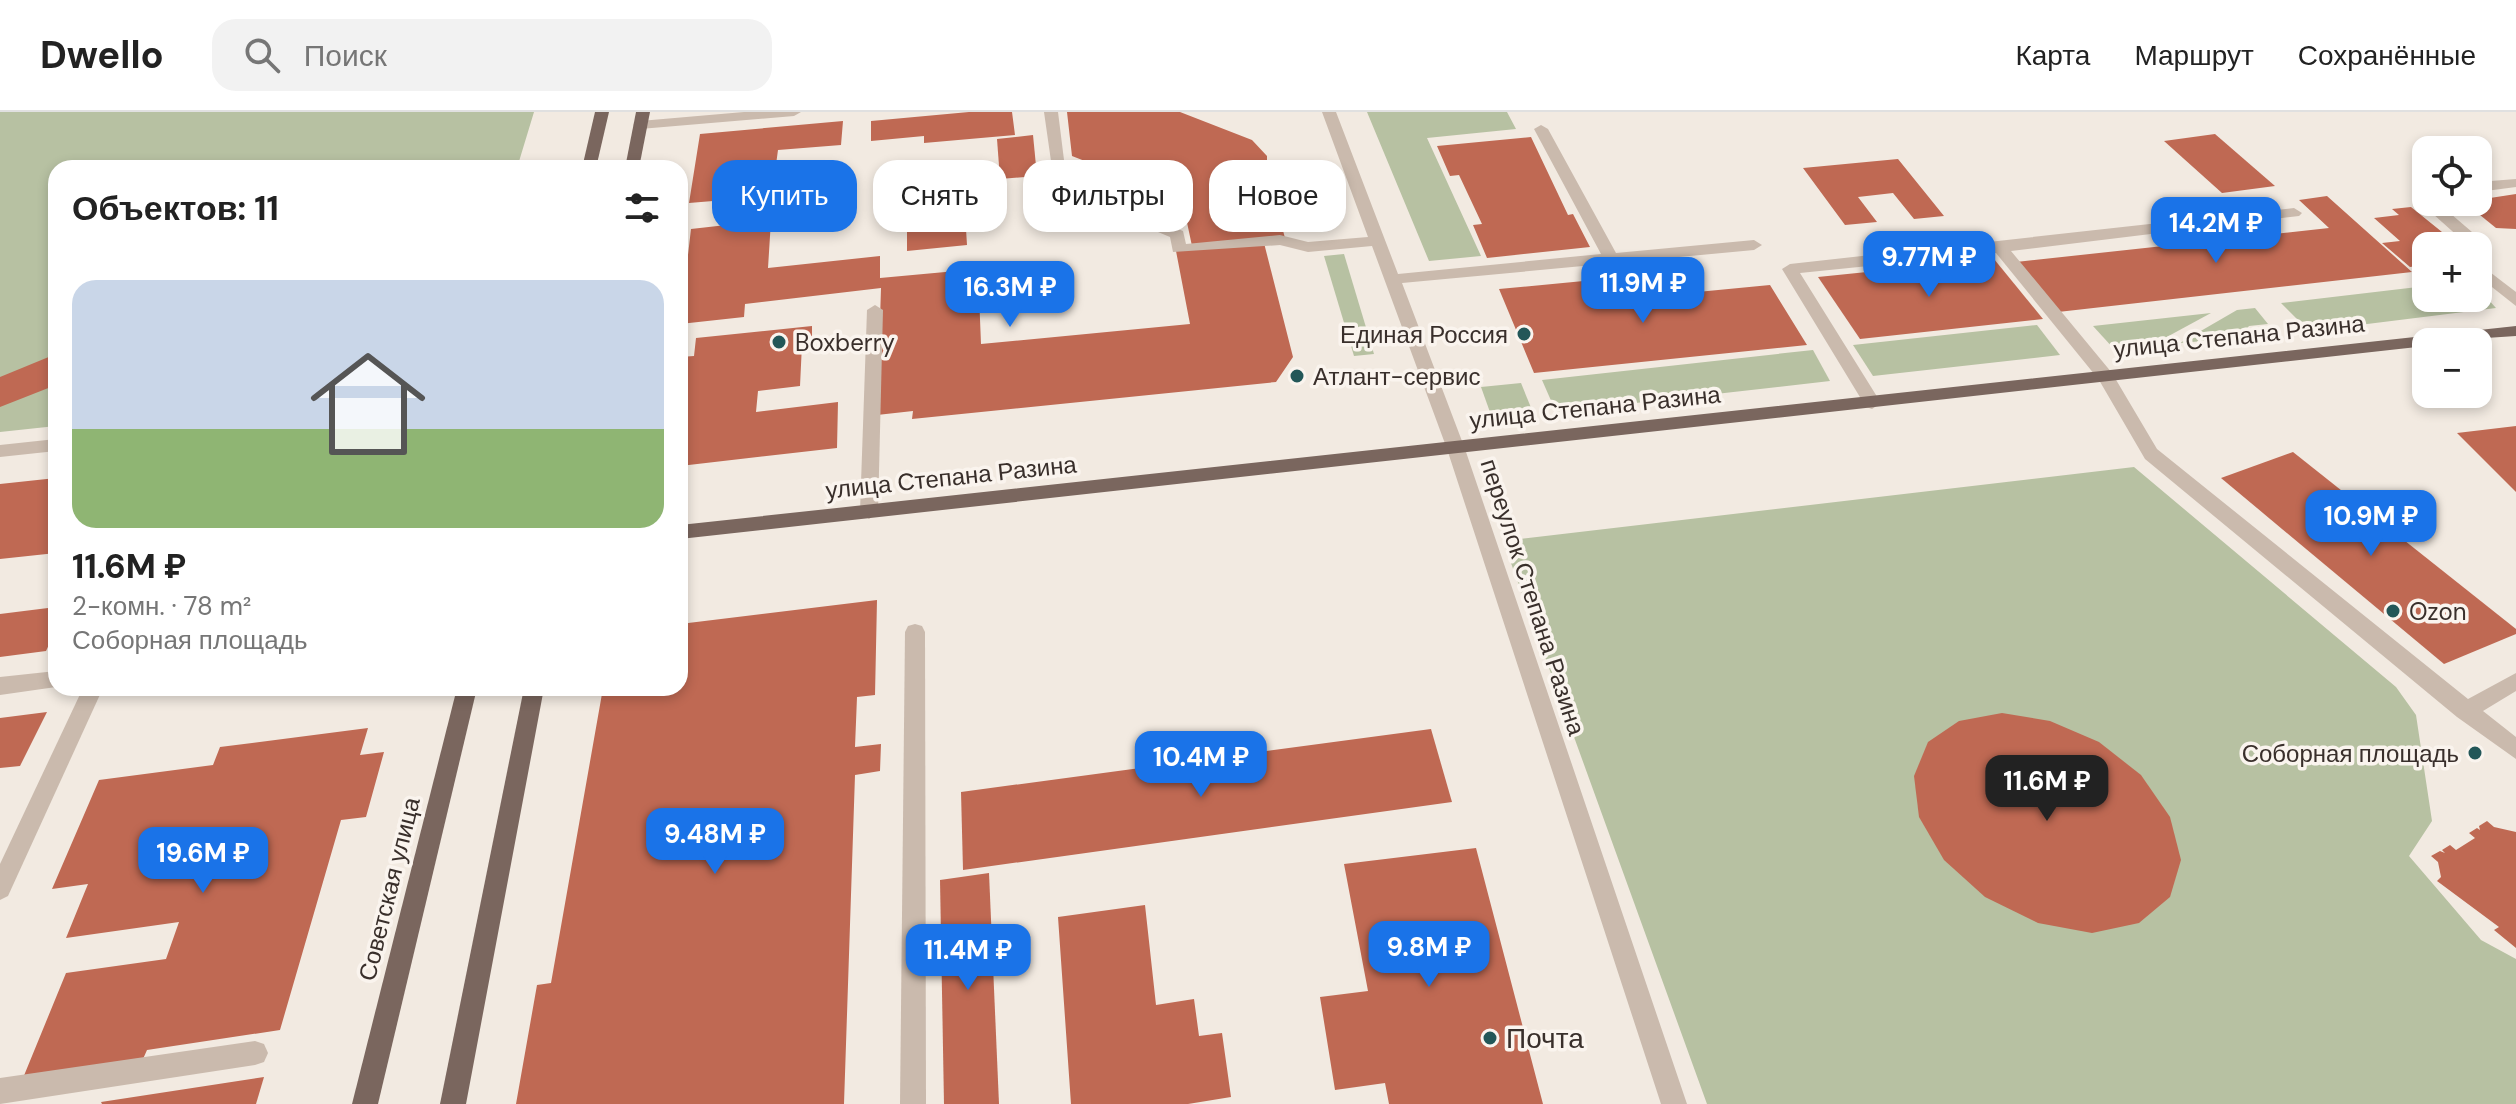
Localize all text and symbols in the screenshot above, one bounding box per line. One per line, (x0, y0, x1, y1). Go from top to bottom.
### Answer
search box (212, 19, 772, 91)
text: Dwello (40, 30, 164, 80)
icon: search (240, 33, 284, 77)
text: Поиск (304, 36, 387, 75)
text: Карта (2015, 37, 2090, 74)
text: Маршрут (2134, 37, 2254, 74)
text: Сохранённые (2298, 37, 2476, 74)
map controls (2412, 136, 2492, 408)
button: locate (2412, 136, 2492, 216)
chip: Купить (712, 160, 857, 232)
chip: Снять (873, 160, 1007, 232)
chip: Фильтры (1023, 160, 1193, 232)
chip: Новое (1209, 160, 1346, 232)
text: Объектов: 11 (72, 186, 279, 231)
icon: filters (620, 186, 664, 230)
pin: 14.2M ₽ (2142, 197, 2290, 265)
text: 14.2M ₽ (2169, 206, 2263, 240)
pin: 9.77M ₽ (1855, 231, 2003, 299)
button: + (2412, 232, 2492, 312)
text: 9.77M ₽ (1881, 240, 1977, 274)
pin: 11.9M ₽ (1569, 257, 1717, 325)
pin: 16.3M ₽ (936, 261, 1084, 329)
text: 11.9M ₽ (1599, 266, 1687, 300)
text: 16.3M ₽ (963, 270, 1057, 304)
street label: улица Степана Разина (2112, 307, 2367, 365)
place label: Единая Россия (1340, 319, 1508, 350)
marker: Единая Россия (1515, 325, 1533, 343)
place label: Boxberry (795, 327, 895, 358)
button: − (2412, 328, 2492, 408)
icon: home (296, 332, 440, 476)
marker: Boxberry (770, 333, 788, 351)
place label: Атлант-сервис (1313, 361, 1480, 392)
marker: Атлант-сервис (1288, 367, 1306, 385)
street label: улица Степана Разина (1468, 378, 1723, 436)
street label: улица Степана Разина (824, 448, 1079, 506)
street label: переулок Степана Разина (1474, 455, 1593, 740)
pin: 10.9M ₽ (2297, 490, 2445, 558)
text: 10.9M ₽ (2323, 499, 2419, 533)
text: 11.6M ₽ (72, 544, 186, 589)
text: 2-комн. · 78 m² (72, 589, 251, 623)
place label: Ozon (2409, 596, 2467, 627)
marker: Ozon (2384, 602, 2402, 620)
text: Соборная площадь (72, 623, 307, 657)
pin: 10.4M ₽ (1127, 731, 1275, 799)
place label: Соборная площадь (2242, 738, 2459, 769)
text: 10.4M ₽ (1153, 740, 1249, 774)
marker: Соборная площадь (2466, 744, 2484, 762)
pin: 11.6M ₽ (1973, 755, 2121, 823)
text: 11.6M ₽ (2003, 764, 2091, 798)
street label: Советская улица (351, 793, 427, 984)
pin: 9.48M ₽ (641, 808, 789, 876)
text: 9.48M ₽ (664, 817, 766, 851)
pin: 19.6M ₽ (129, 827, 277, 895)
text: 19.6M ₽ (156, 836, 250, 870)
pin: 9.8M ₽ (1364, 921, 1494, 989)
pin: 11.4M ₽ (894, 924, 1042, 992)
text: 9.8M ₽ (1387, 930, 1471, 964)
text: 11.4M ₽ (924, 933, 1012, 967)
place label: Почта (1506, 1020, 1584, 1057)
marker: Почта (1481, 1029, 1499, 1047)

